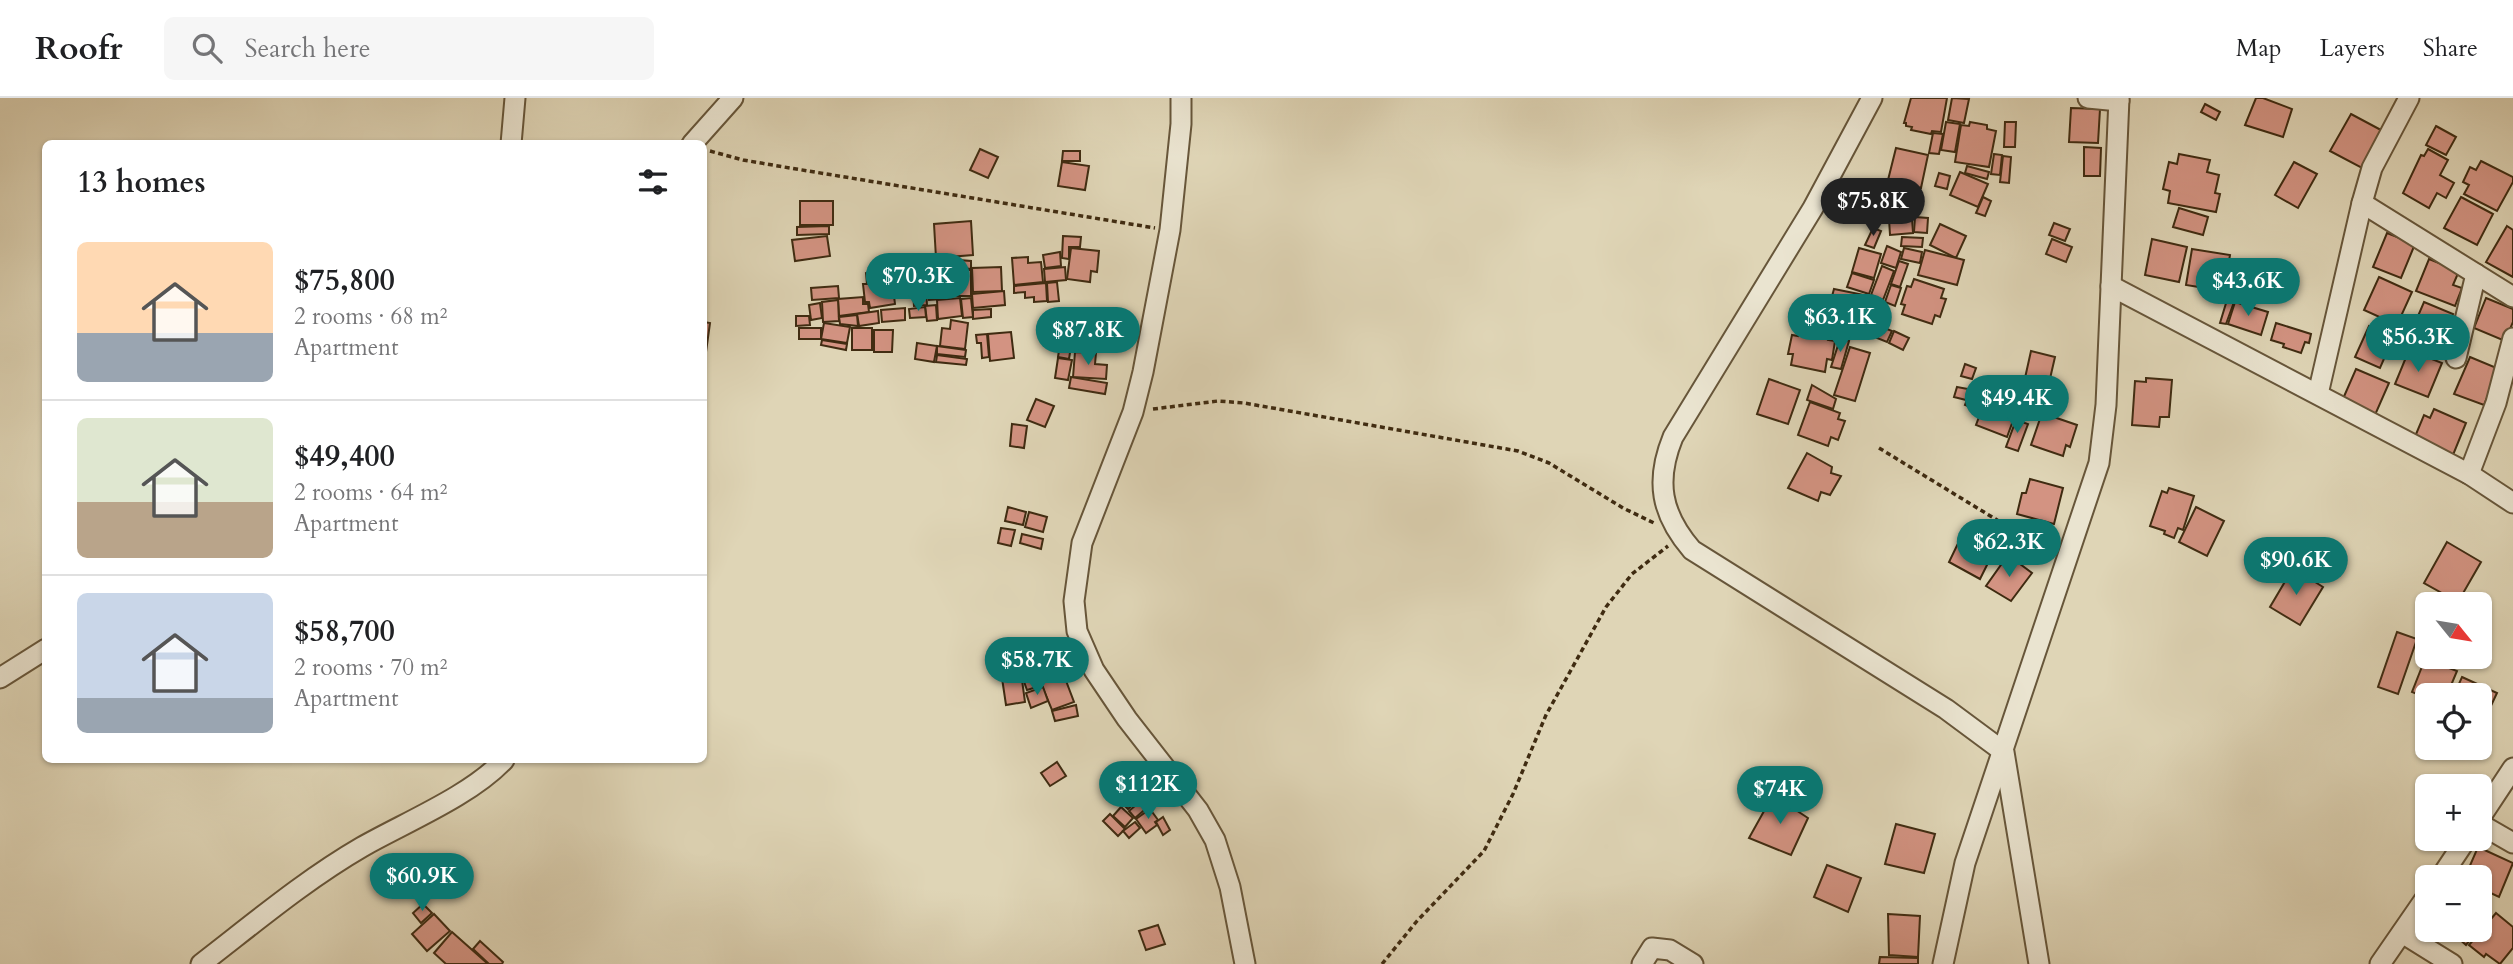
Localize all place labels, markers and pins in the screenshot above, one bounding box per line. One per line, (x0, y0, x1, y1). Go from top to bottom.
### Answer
pin: $75.8K (1816, 178, 1930, 238)
pin: $70.3K (861, 254, 975, 313)
pin: $43.6K (2191, 258, 2305, 318)
pin: $63.1K (1783, 294, 1897, 354)
pin: $87.8K (1031, 308, 1145, 367)
pin: $56.3K (2361, 314, 2475, 374)
pin: $49.4K (1960, 376, 2074, 435)
pin: $62.3K (1952, 519, 2066, 579)
pin: $90.6K (2239, 538, 2353, 597)
pin: $58.7K (980, 638, 1094, 697)
pin: $112K (1099, 762, 1197, 821)
pin: $74K (1739, 766, 1821, 826)
pin: $60.9K (365, 854, 479, 913)

